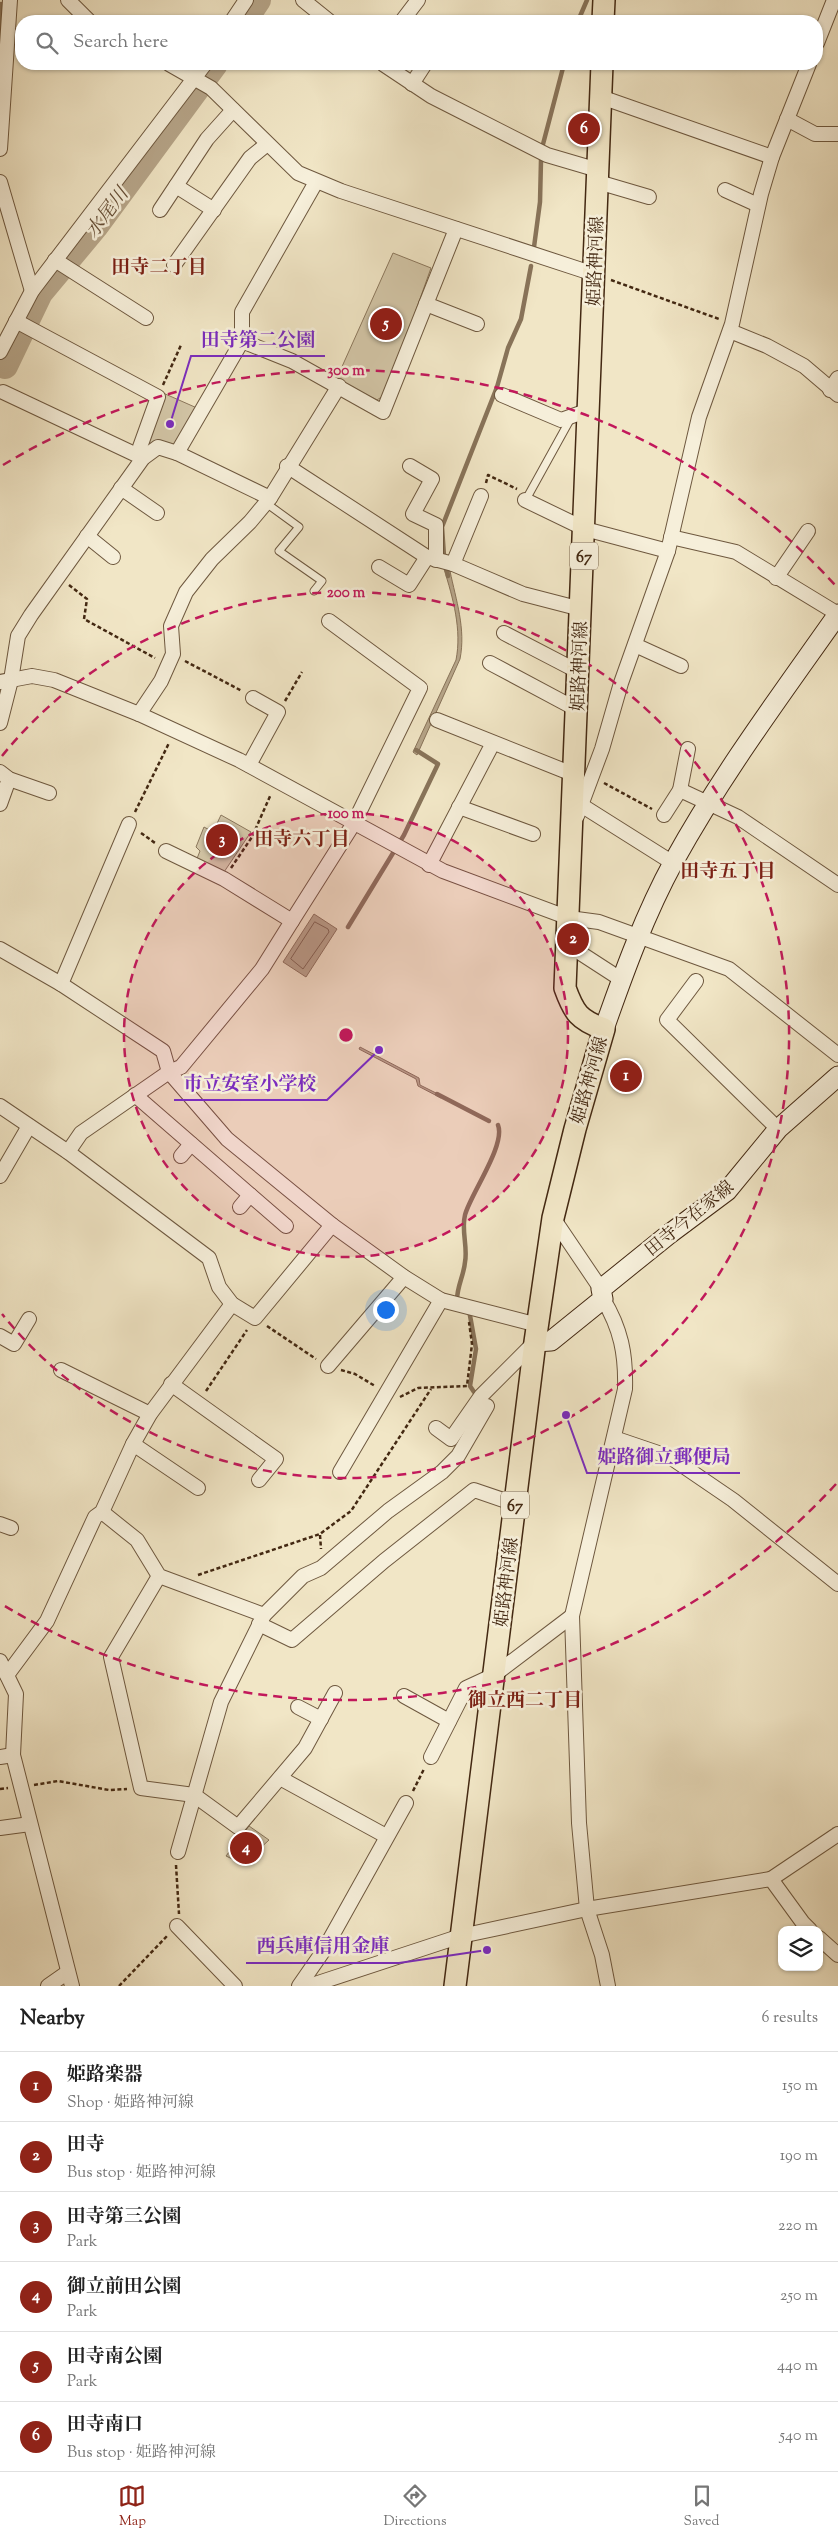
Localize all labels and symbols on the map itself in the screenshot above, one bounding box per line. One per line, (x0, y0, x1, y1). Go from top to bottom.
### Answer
pin: 6 (568, 110, 600, 148)
water label: 水尾川 (80, 181, 137, 244)
street label: 姫路神河線 (582, 216, 612, 306)
district label: 田寺二丁目 (111, 255, 207, 282)
pin: 5 (370, 305, 402, 343)
callout: 田寺第二公園 (191, 322, 325, 356)
text: 田寺第二公園 (201, 328, 315, 355)
text: 300 m (327, 361, 365, 382)
road number: 67 (570, 542, 598, 570)
text: 200 m (327, 583, 366, 604)
street label: 姫路神河線 (566, 621, 596, 711)
text: 100 m (328, 804, 365, 825)
pin: 3 (206, 821, 238, 859)
district label: 田寺六丁目 (254, 827, 350, 854)
district label: 田寺五丁目 (680, 859, 776, 886)
pin: 2 (557, 920, 589, 958)
centre of rings (337, 1026, 355, 1044)
street label: 姫路神河線 (566, 1034, 616, 1127)
pin: 1 (610, 1057, 642, 1095)
callout: 市立安室小学校 (174, 1066, 327, 1100)
text: 市立安室小学校 (183, 1072, 317, 1099)
street label: 田寺今在家線 (640, 1175, 740, 1264)
your location (373, 1297, 399, 1323)
callout: 姫路御立郵便局 (587, 1439, 740, 1473)
text: 姫路御立郵便局 (597, 1445, 731, 1472)
road number: 67 (501, 1492, 529, 1518)
street label: 姫路神河線 (490, 1536, 526, 1628)
district label: 御立西二丁目 (468, 1688, 582, 1715)
pin: 4 (230, 1829, 262, 1867)
callout: 西兵庫信用金庫 (246, 1929, 399, 1963)
text: 西兵庫信用金庫 (256, 1934, 390, 1961)

